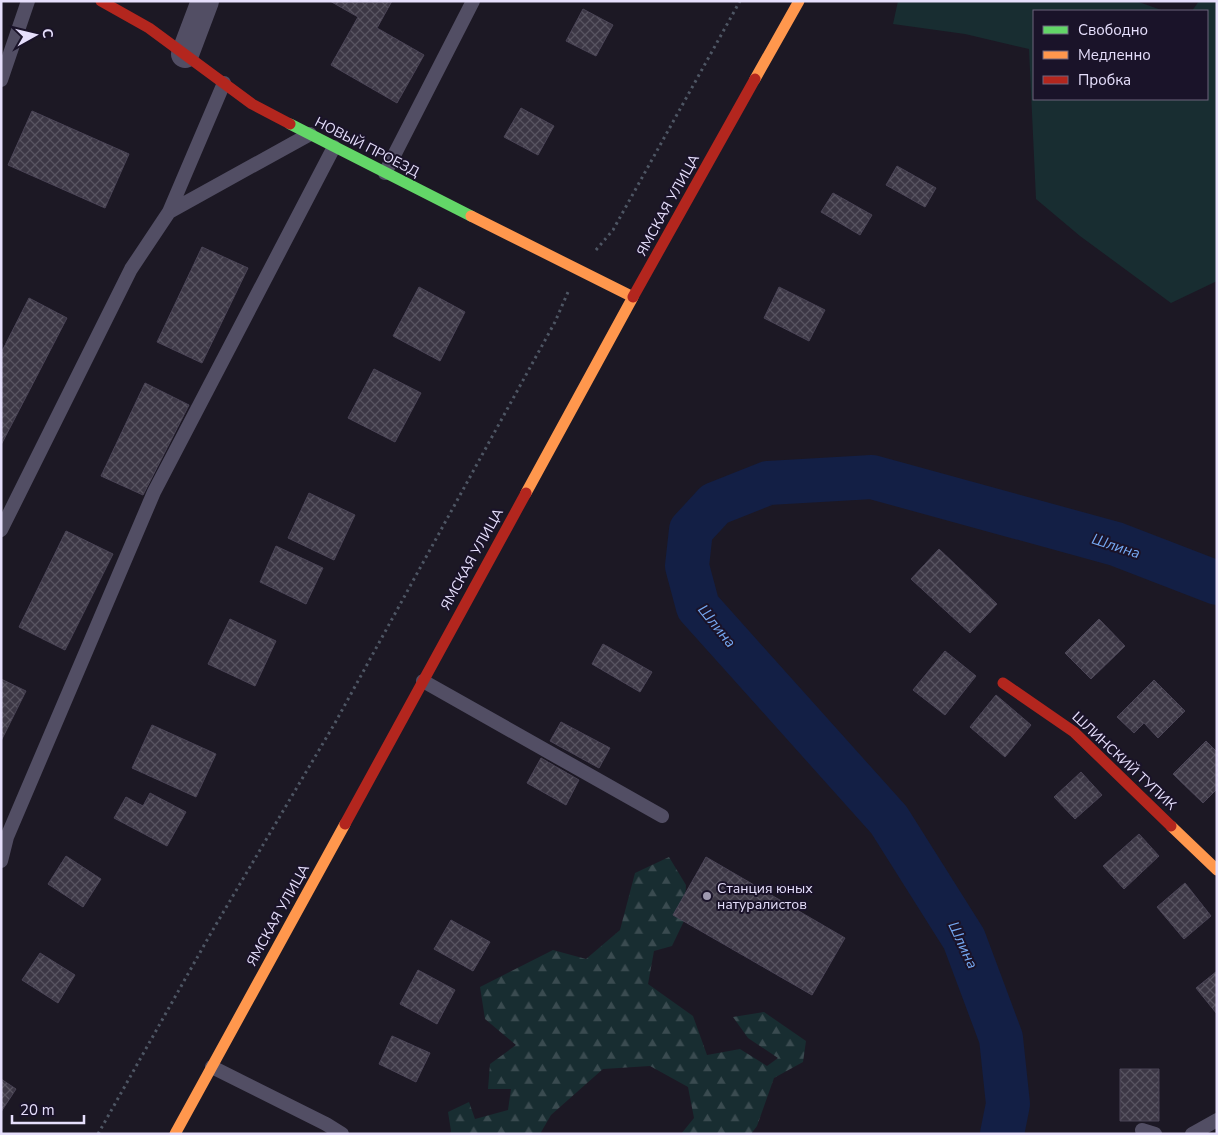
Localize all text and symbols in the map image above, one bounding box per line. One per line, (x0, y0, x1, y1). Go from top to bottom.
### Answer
north arrow (10, 10, 60, 60)
legend (1033, 10, 1208, 100)
text: Свободно (1078, 20, 1148, 40)
text: С (37, 27, 58, 40)
text: Медленно (1078, 45, 1151, 65)
text: Пробка (1078, 70, 1131, 90)
street label: НОВЫЙ ПРОЕЗД (312, 112, 423, 182)
street label: ЯМСКАЯ УЛИЦА (632, 151, 704, 259)
street label: ЯМСКАЯ УЛИЦА (436, 505, 508, 613)
water label: Шлина (1089, 529, 1143, 563)
water label: Шлина (693, 600, 741, 652)
street label: ШЛИНСКИЙ ТУПИК (1068, 708, 1180, 814)
street label: ЯМСКАЯ УЛИЦА (242, 861, 314, 969)
place label: Станция юных натуралистов (717, 879, 813, 914)
marker: Станция юных натуралистов (701, 890, 713, 902)
water label: Шлина (943, 918, 983, 972)
scale bar (12, 1092, 85, 1124)
text: 20 m (20, 1100, 55, 1120)

